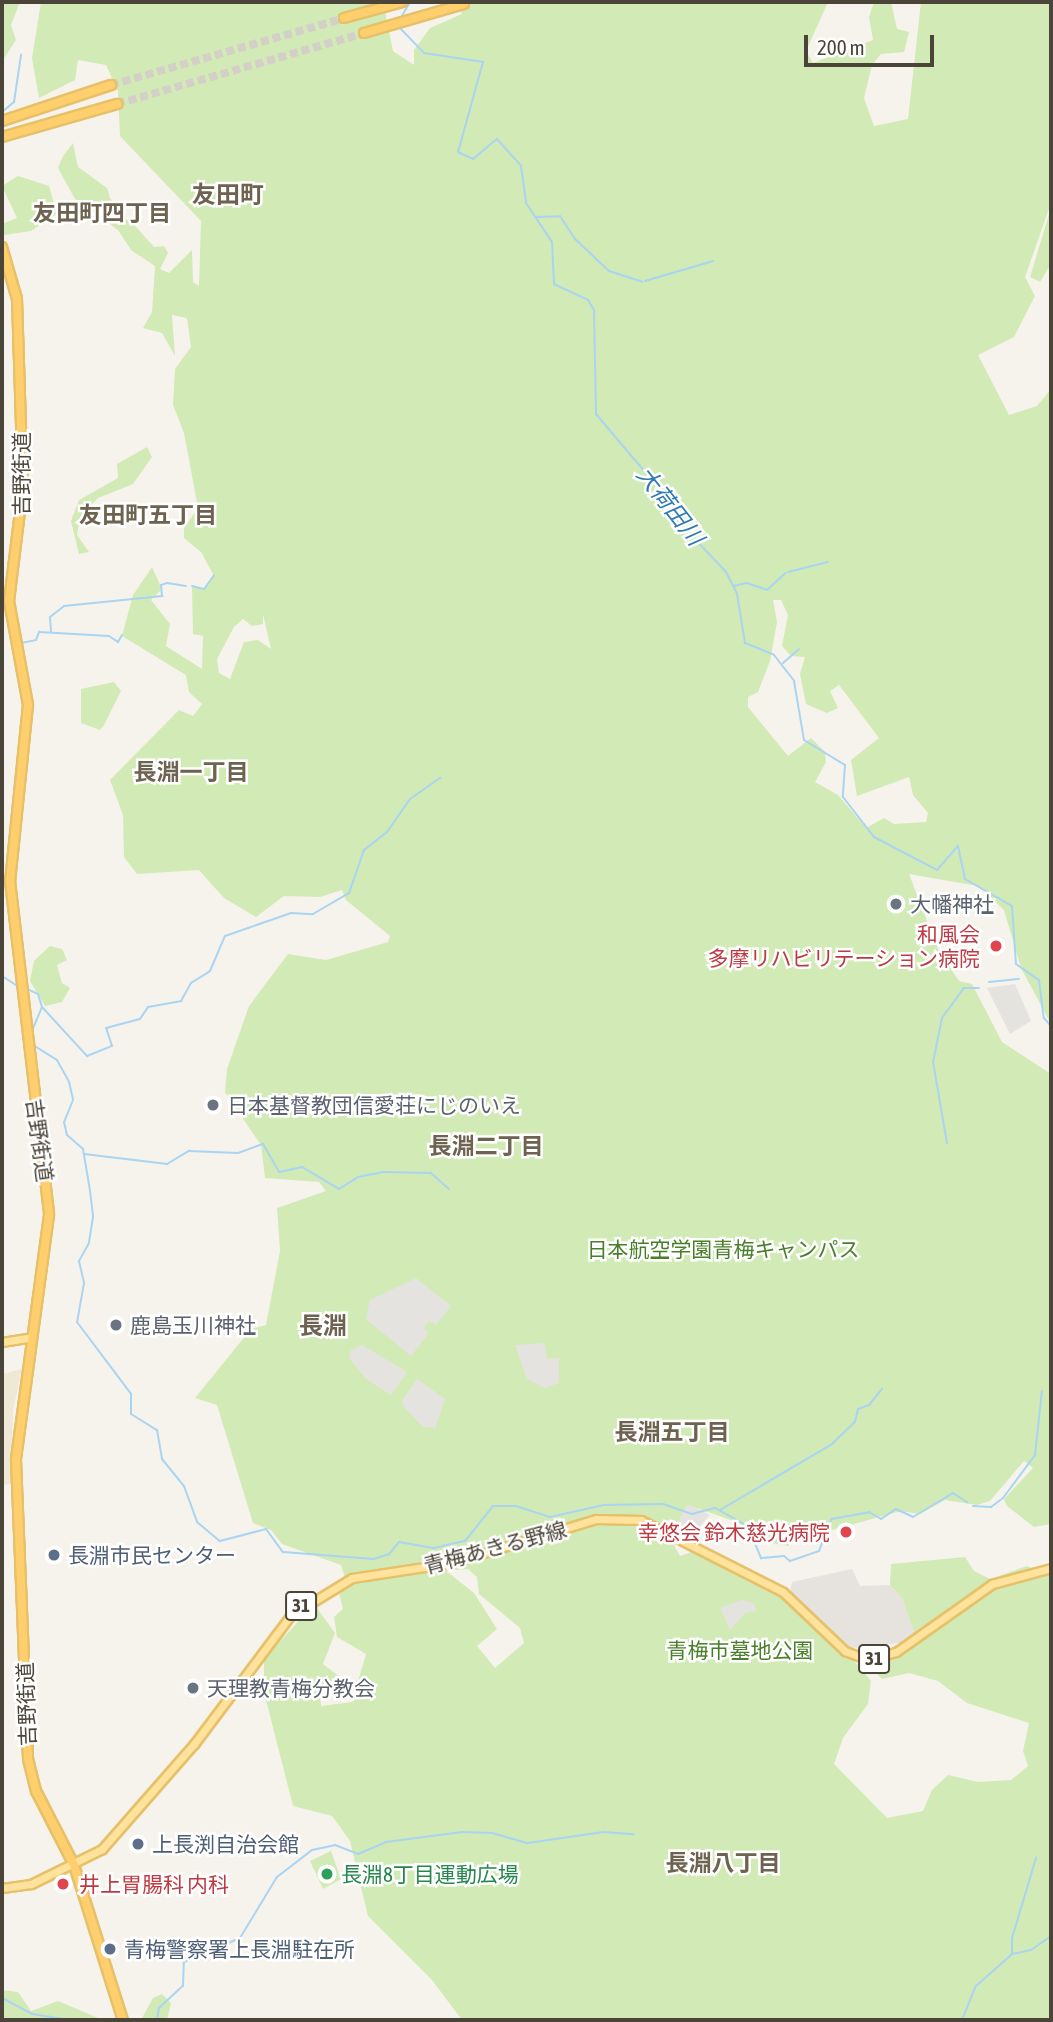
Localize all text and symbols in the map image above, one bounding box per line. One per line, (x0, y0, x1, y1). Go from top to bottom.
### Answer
scale bar (808, 21, 937, 65)
text: 200 m (817, 35, 865, 59)
district label: 友田町 (192, 181, 264, 209)
district label: 友田町四丁目 (33, 199, 171, 227)
street label: 吉野街道 (8, 432, 34, 516)
water label: 大荷田川 (631, 461, 709, 551)
district label: 友田町五丁目 (79, 501, 217, 529)
district label: 長淵一丁目 (134, 758, 248, 786)
place label: 大幡神社 (910, 891, 994, 917)
marker: 大幡神社 (888, 896, 904, 912)
place label: 和風会 多摩リハビリテーション病院 (707, 921, 980, 971)
marker: 和風会 多摩リハビリテーション病院 (986, 936, 1006, 956)
place label: 日本基督教団信愛荘にじのいえ (227, 1092, 521, 1118)
street label: 吉野街道 (22, 1097, 58, 1183)
marker: 日本基督教団信愛荘にじのいえ (205, 1097, 221, 1113)
district label: 長淵二丁目 (429, 1132, 543, 1160)
park label: 日本航空学園青梅キャンパス (587, 1236, 859, 1262)
place label: 鹿島玉川神社 (130, 1312, 256, 1338)
district label: 長淵 (299, 1312, 347, 1340)
marker: 鹿島玉川神社 (108, 1317, 124, 1333)
district label: 長淵五丁目 (615, 1418, 729, 1446)
street label: 青梅あきる野線 (421, 1516, 569, 1578)
place label: 幸悠会 鈴木慈光病院 (638, 1519, 830, 1545)
marker: 幸悠会 鈴木慈光病院 (836, 1522, 856, 1542)
place label: 長淵市民センター (68, 1542, 236, 1568)
marker: 長淵市民センター (46, 1547, 62, 1563)
road number: 31 (284, 1590, 318, 1622)
park label: 青梅市墓地公園 (667, 1637, 813, 1663)
road number: 31 (856, 1644, 892, 1674)
street label: 吉野街道 (12, 1662, 40, 1746)
place label: 天理教青梅分教会 (207, 1675, 375, 1701)
marker: 天理教青梅分教会 (185, 1680, 201, 1696)
place label: 上長渕自治会館 (152, 1831, 299, 1857)
marker: 上長渕自治会館 (130, 1836, 146, 1852)
district label: 長淵八丁目 (666, 1849, 780, 1877)
place label: 長淵8丁目運動広場 (341, 1861, 519, 1887)
marker: 長淵8丁目運動広場 (319, 1866, 335, 1882)
place label: 井上胃腸科 内科 (79, 1871, 229, 1897)
marker: 井上胃腸科 内科 (53, 1874, 73, 1894)
place label: 青梅警察署上長淵駐在所 (124, 1936, 355, 1962)
marker: 青梅警察署上長淵駐在所 (102, 1941, 118, 1957)

